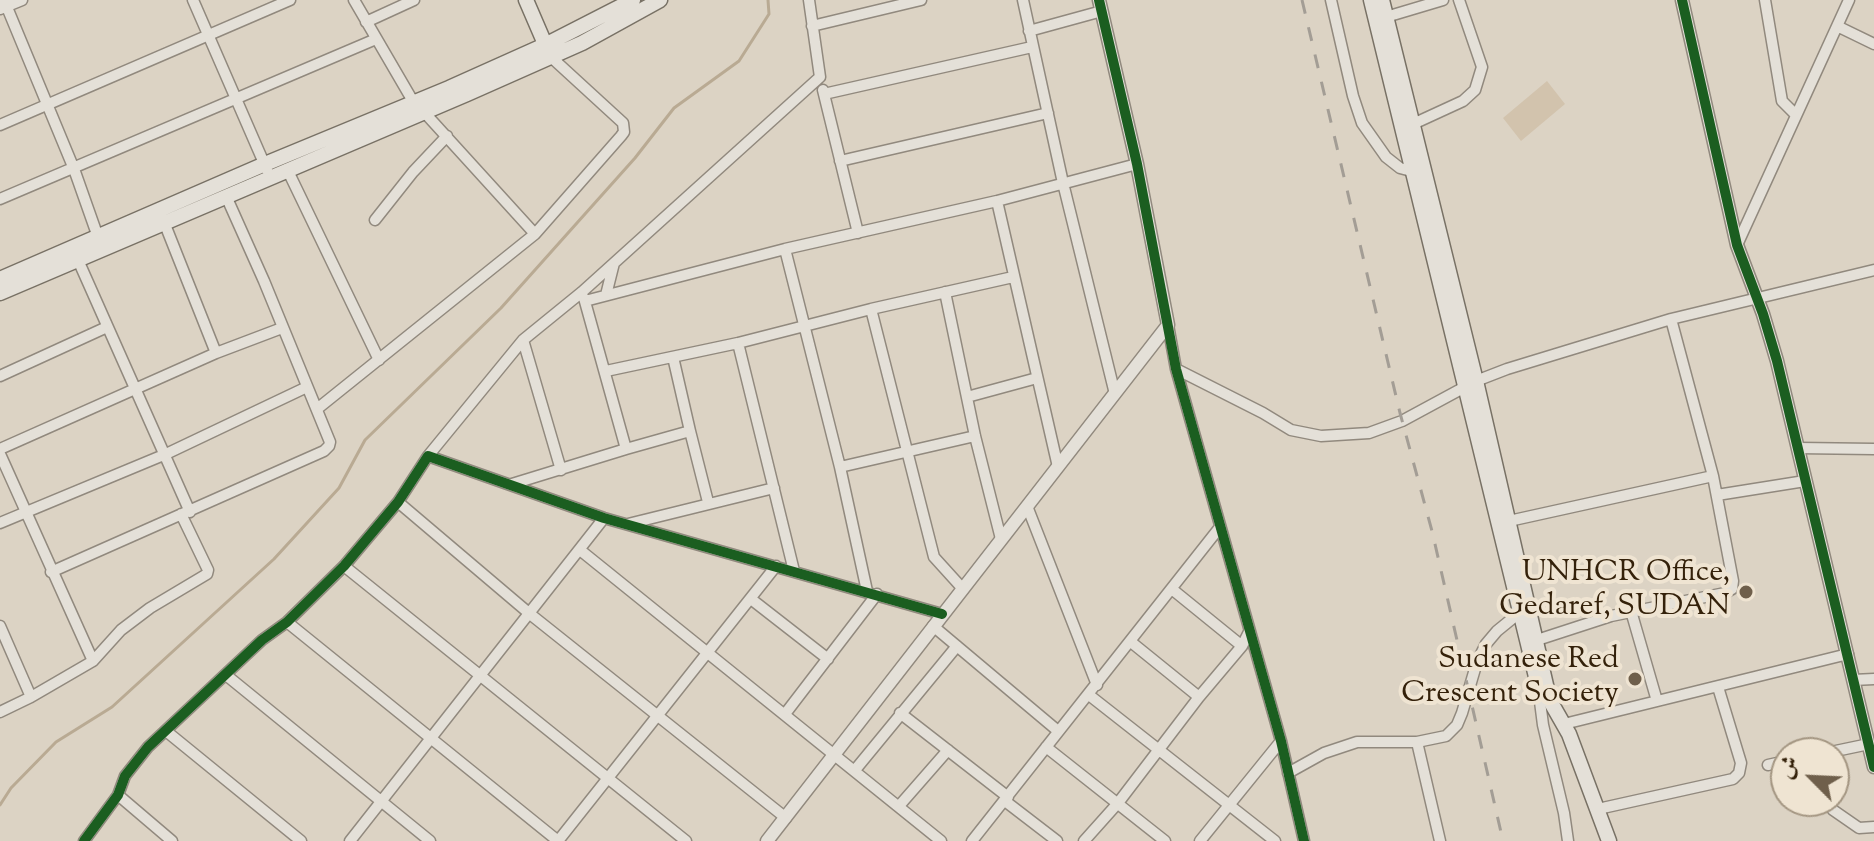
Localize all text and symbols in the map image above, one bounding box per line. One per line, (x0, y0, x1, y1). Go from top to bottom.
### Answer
place label: UNHCR Office, Gedaref, SUDAN (1499, 557, 1730, 628)
marker: UNHCR Office, Gedaref, SUDAN (1737, 583, 1755, 601)
place label: Sudanese Red Crescent Society (1401, 644, 1619, 714)
marker: Sudanese Red Crescent Society (1626, 670, 1644, 688)
north arrow (1770, 737, 1850, 817)
text: ش (1771, 752, 1809, 785)

